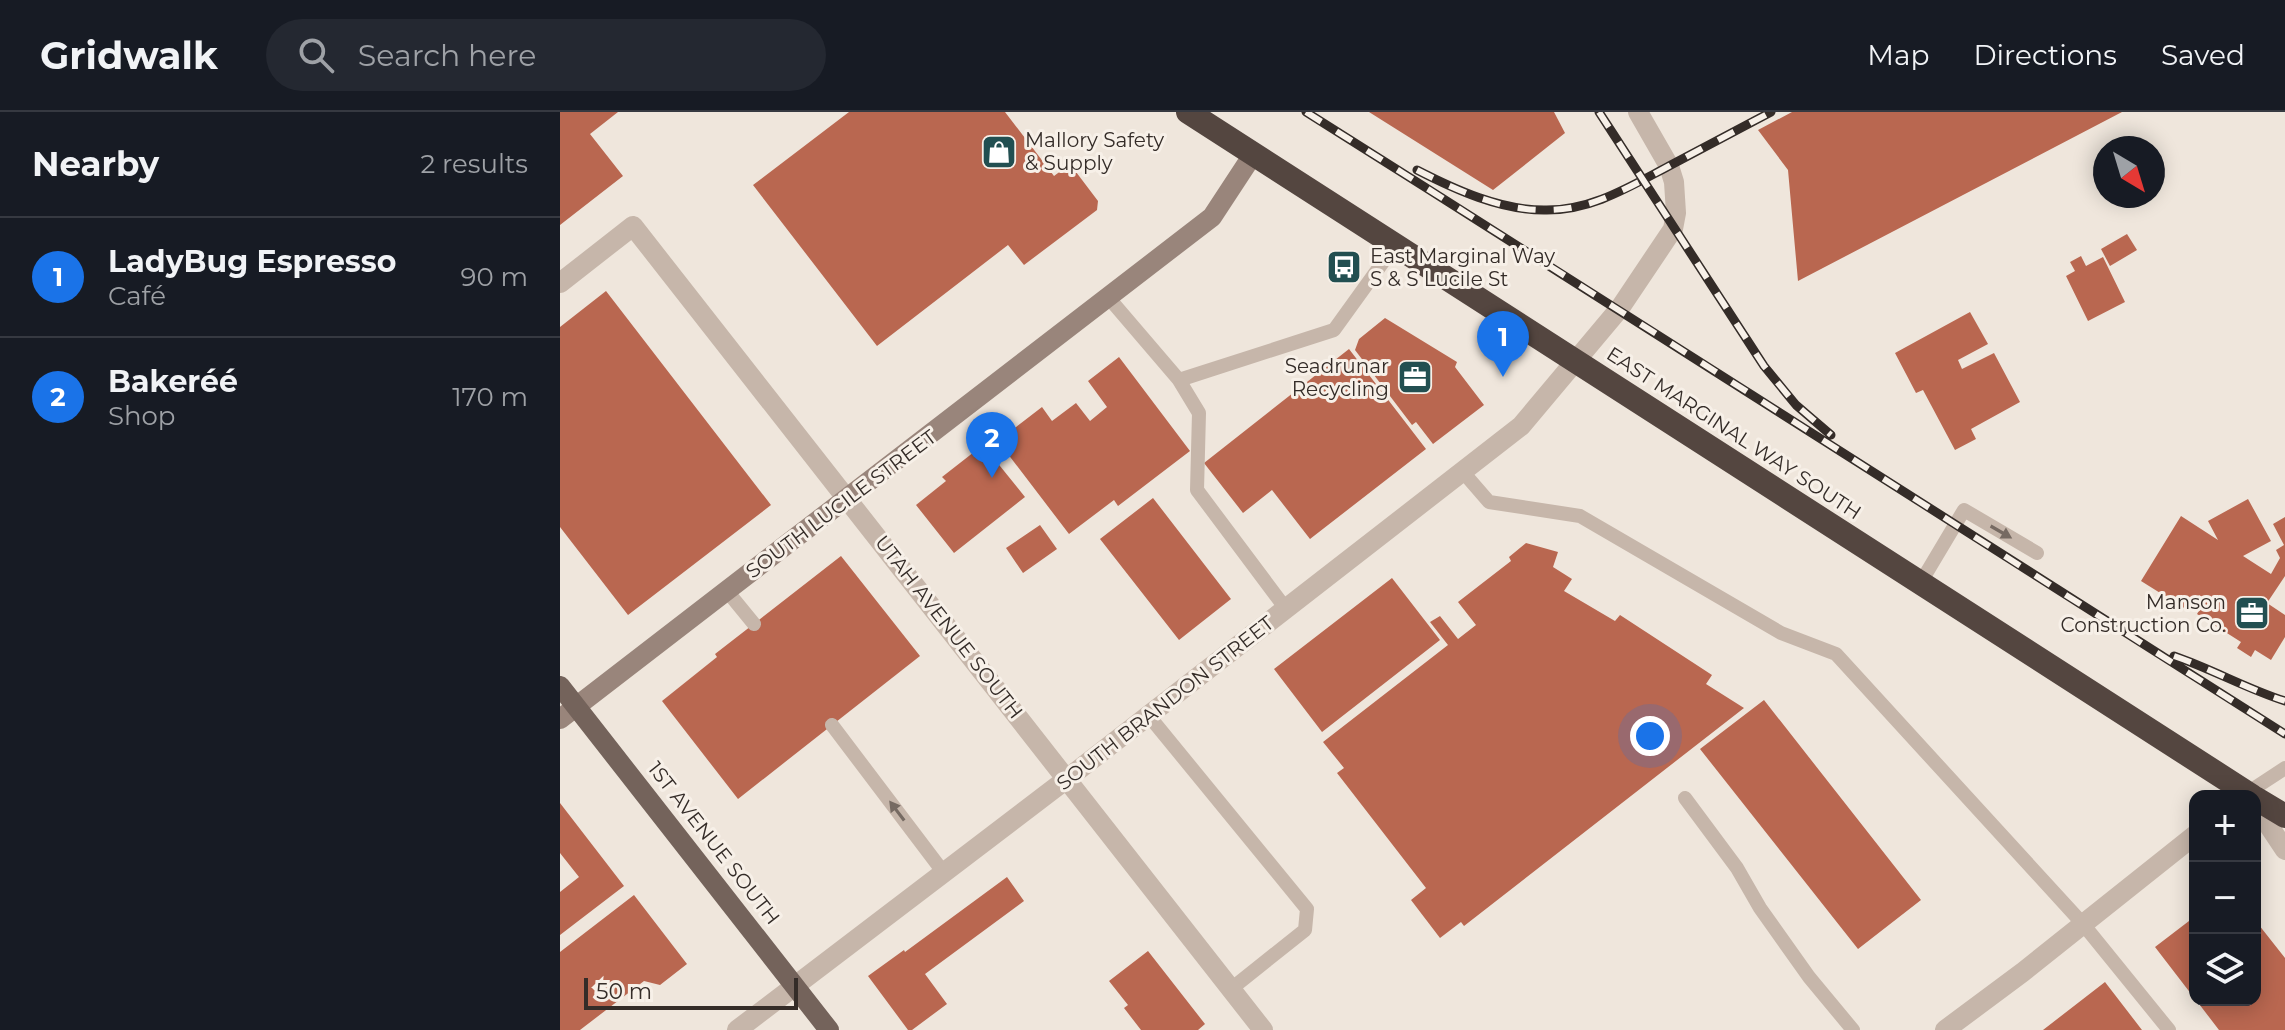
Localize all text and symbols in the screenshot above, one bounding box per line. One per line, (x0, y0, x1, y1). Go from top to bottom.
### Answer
search box (266, 19, 826, 91)
text: Gridwalk (40, 32, 218, 79)
icon: search (294, 33, 338, 77)
text: Search here (358, 37, 536, 74)
text: Map (1867, 38, 1929, 72)
text: Directions (1973, 38, 2117, 72)
text: Saved (2161, 38, 2245, 72)
place label: Mallory Safety & Supply (1025, 128, 1164, 175)
shop icon: Mallory Safety & Supply (980, 133, 1018, 171)
north arrow (2093, 136, 2165, 208)
text: Nearby (32, 143, 159, 185)
text: 2 results (420, 148, 528, 180)
text: LadyBug Espresso (108, 243, 396, 280)
place label: East Marginal Way S & S Lucile St (1370, 244, 1555, 291)
bus stop icon: East Marginal Way S & S Lucile St (1325, 248, 1363, 286)
text: 1 (53, 261, 63, 293)
text: 90 m (461, 261, 528, 293)
text: Café (108, 280, 166, 312)
pin: 1 (1477, 311, 1529, 377)
street label: EAST MARGINAL WAY SOUTH (1602, 342, 1866, 524)
place label: Seadrunar Recycling (1285, 354, 1389, 401)
office icon: Seadrunar Recycling (1396, 358, 1434, 396)
text: Bakeréé (108, 363, 238, 400)
text: 2 (50, 381, 66, 413)
text: 170 m (452, 381, 528, 413)
text: Shop (108, 400, 176, 432)
pin: 2 (966, 412, 1018, 478)
street label: SOUTH LUCILE STREET (741, 424, 941, 583)
one-way arrow (1989, 524, 2012, 538)
street label: UTAH AVENUE SOUTH (870, 531, 1028, 723)
place label: Manson Construction Co. (2060, 590, 2226, 637)
office icon: Manson Construction Co. (2233, 594, 2271, 632)
street label: SOUTH BRANDON STREET (1052, 610, 1279, 795)
your location (1630, 716, 1670, 756)
street label: 1ST AVENUE SOUTH (643, 757, 785, 929)
map controls (2189, 790, 2261, 1006)
button: + (2189, 790, 2261, 862)
one-way arrow (889, 800, 905, 821)
button: − (2189, 862, 2261, 934)
button: layers (2189, 934, 2261, 1006)
scale bar (584, 974, 798, 1010)
text: 50 m (596, 978, 652, 1005)

